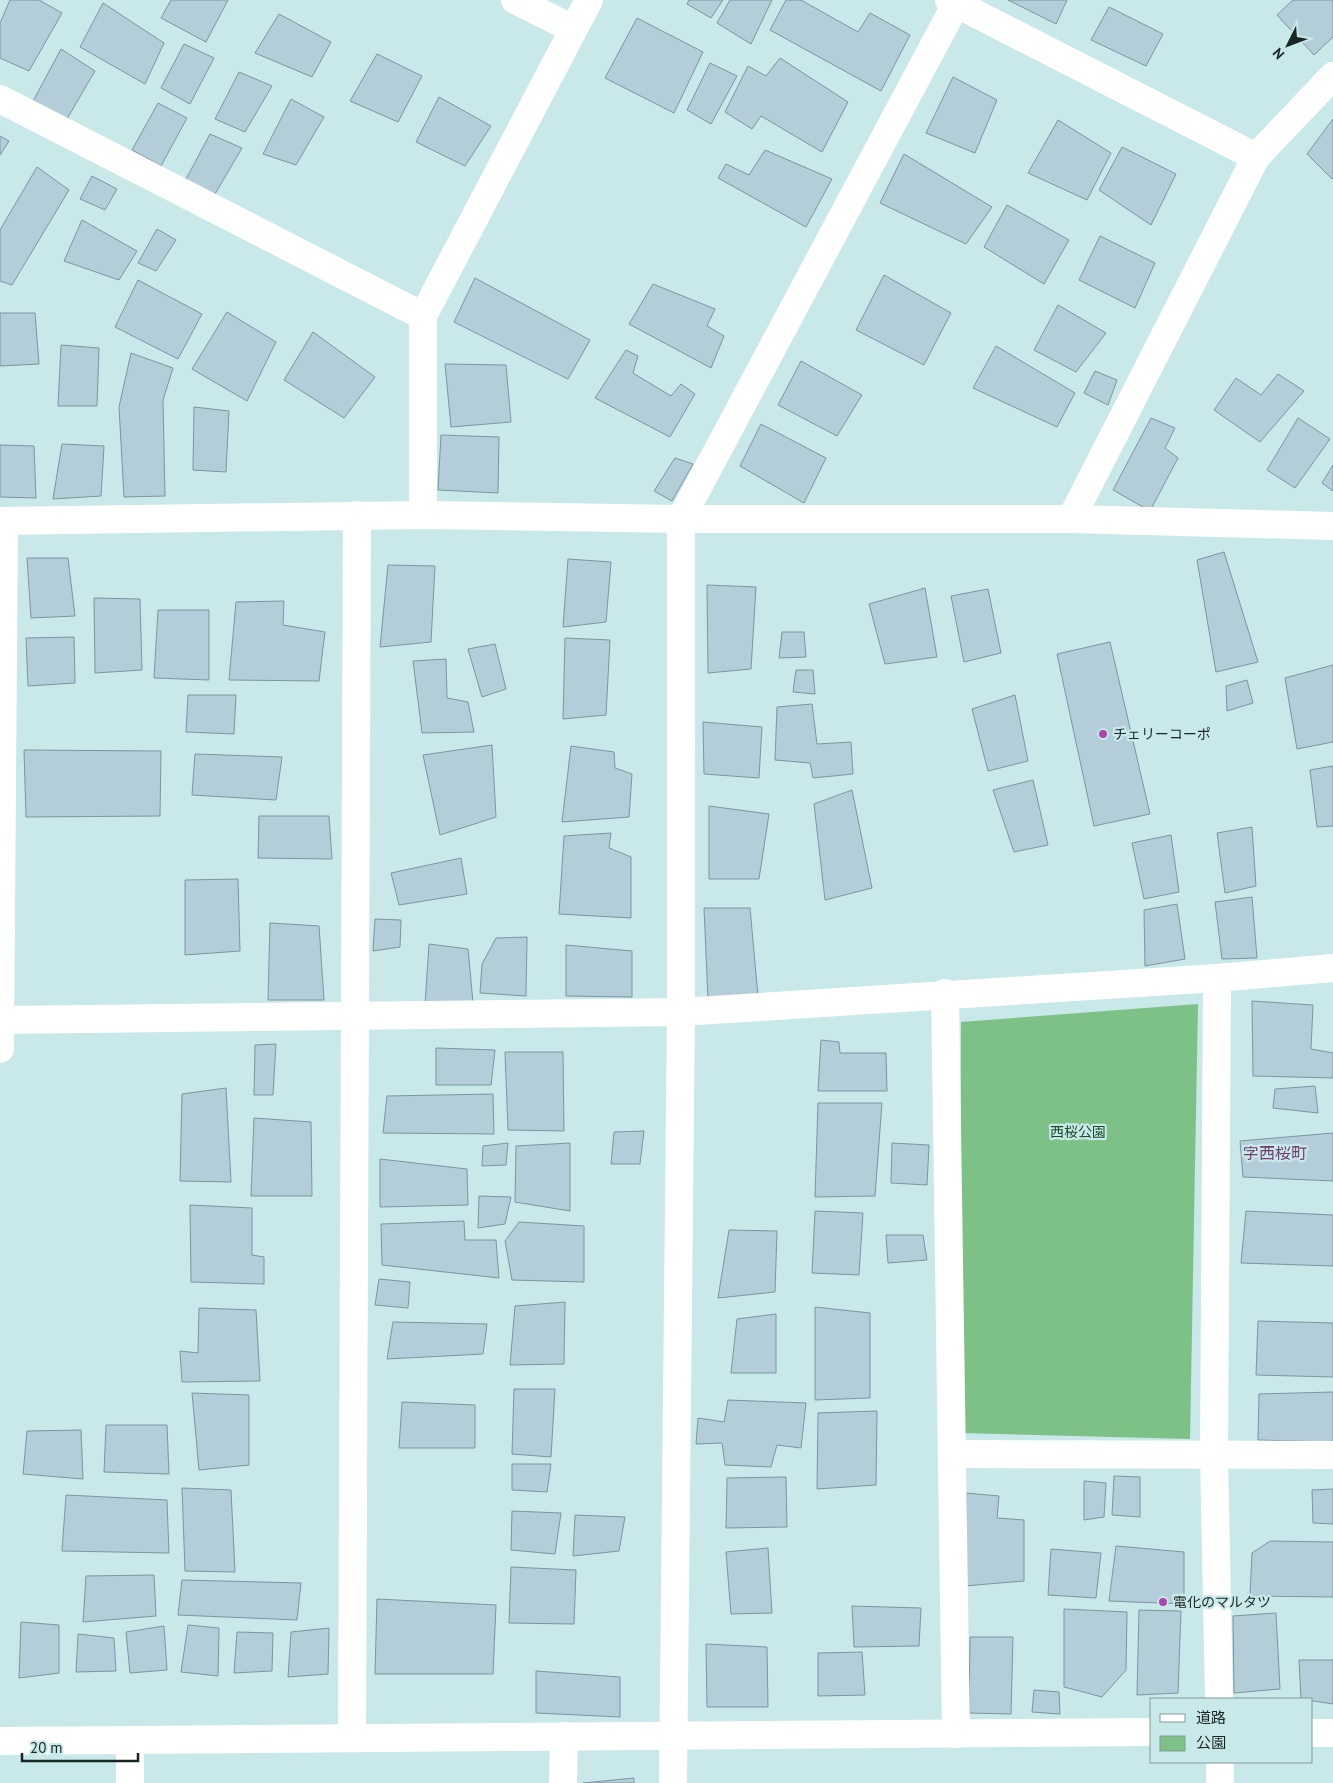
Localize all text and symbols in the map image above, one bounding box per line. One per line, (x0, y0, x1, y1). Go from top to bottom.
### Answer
north arrow (1263, 20, 1313, 70)
text: N (1269, 44, 1288, 63)
place label: チェリーコーポ (1113, 725, 1211, 743)
marker: チェリーコーポ (1097, 728, 1109, 740)
park label: 西桜公園 (1050, 1123, 1106, 1141)
district label: 字西桜町 (1243, 1143, 1307, 1163)
place label: 電化のマルタツ (1173, 1593, 1271, 1611)
marker: 電化のマルタツ (1157, 1596, 1169, 1608)
legend (1150, 1698, 1313, 1763)
text: 道路 (1196, 1708, 1226, 1727)
scale bar (22, 1730, 139, 1762)
text: 公園 (1196, 1733, 1226, 1752)
text: 20 m (30, 1738, 63, 1757)

